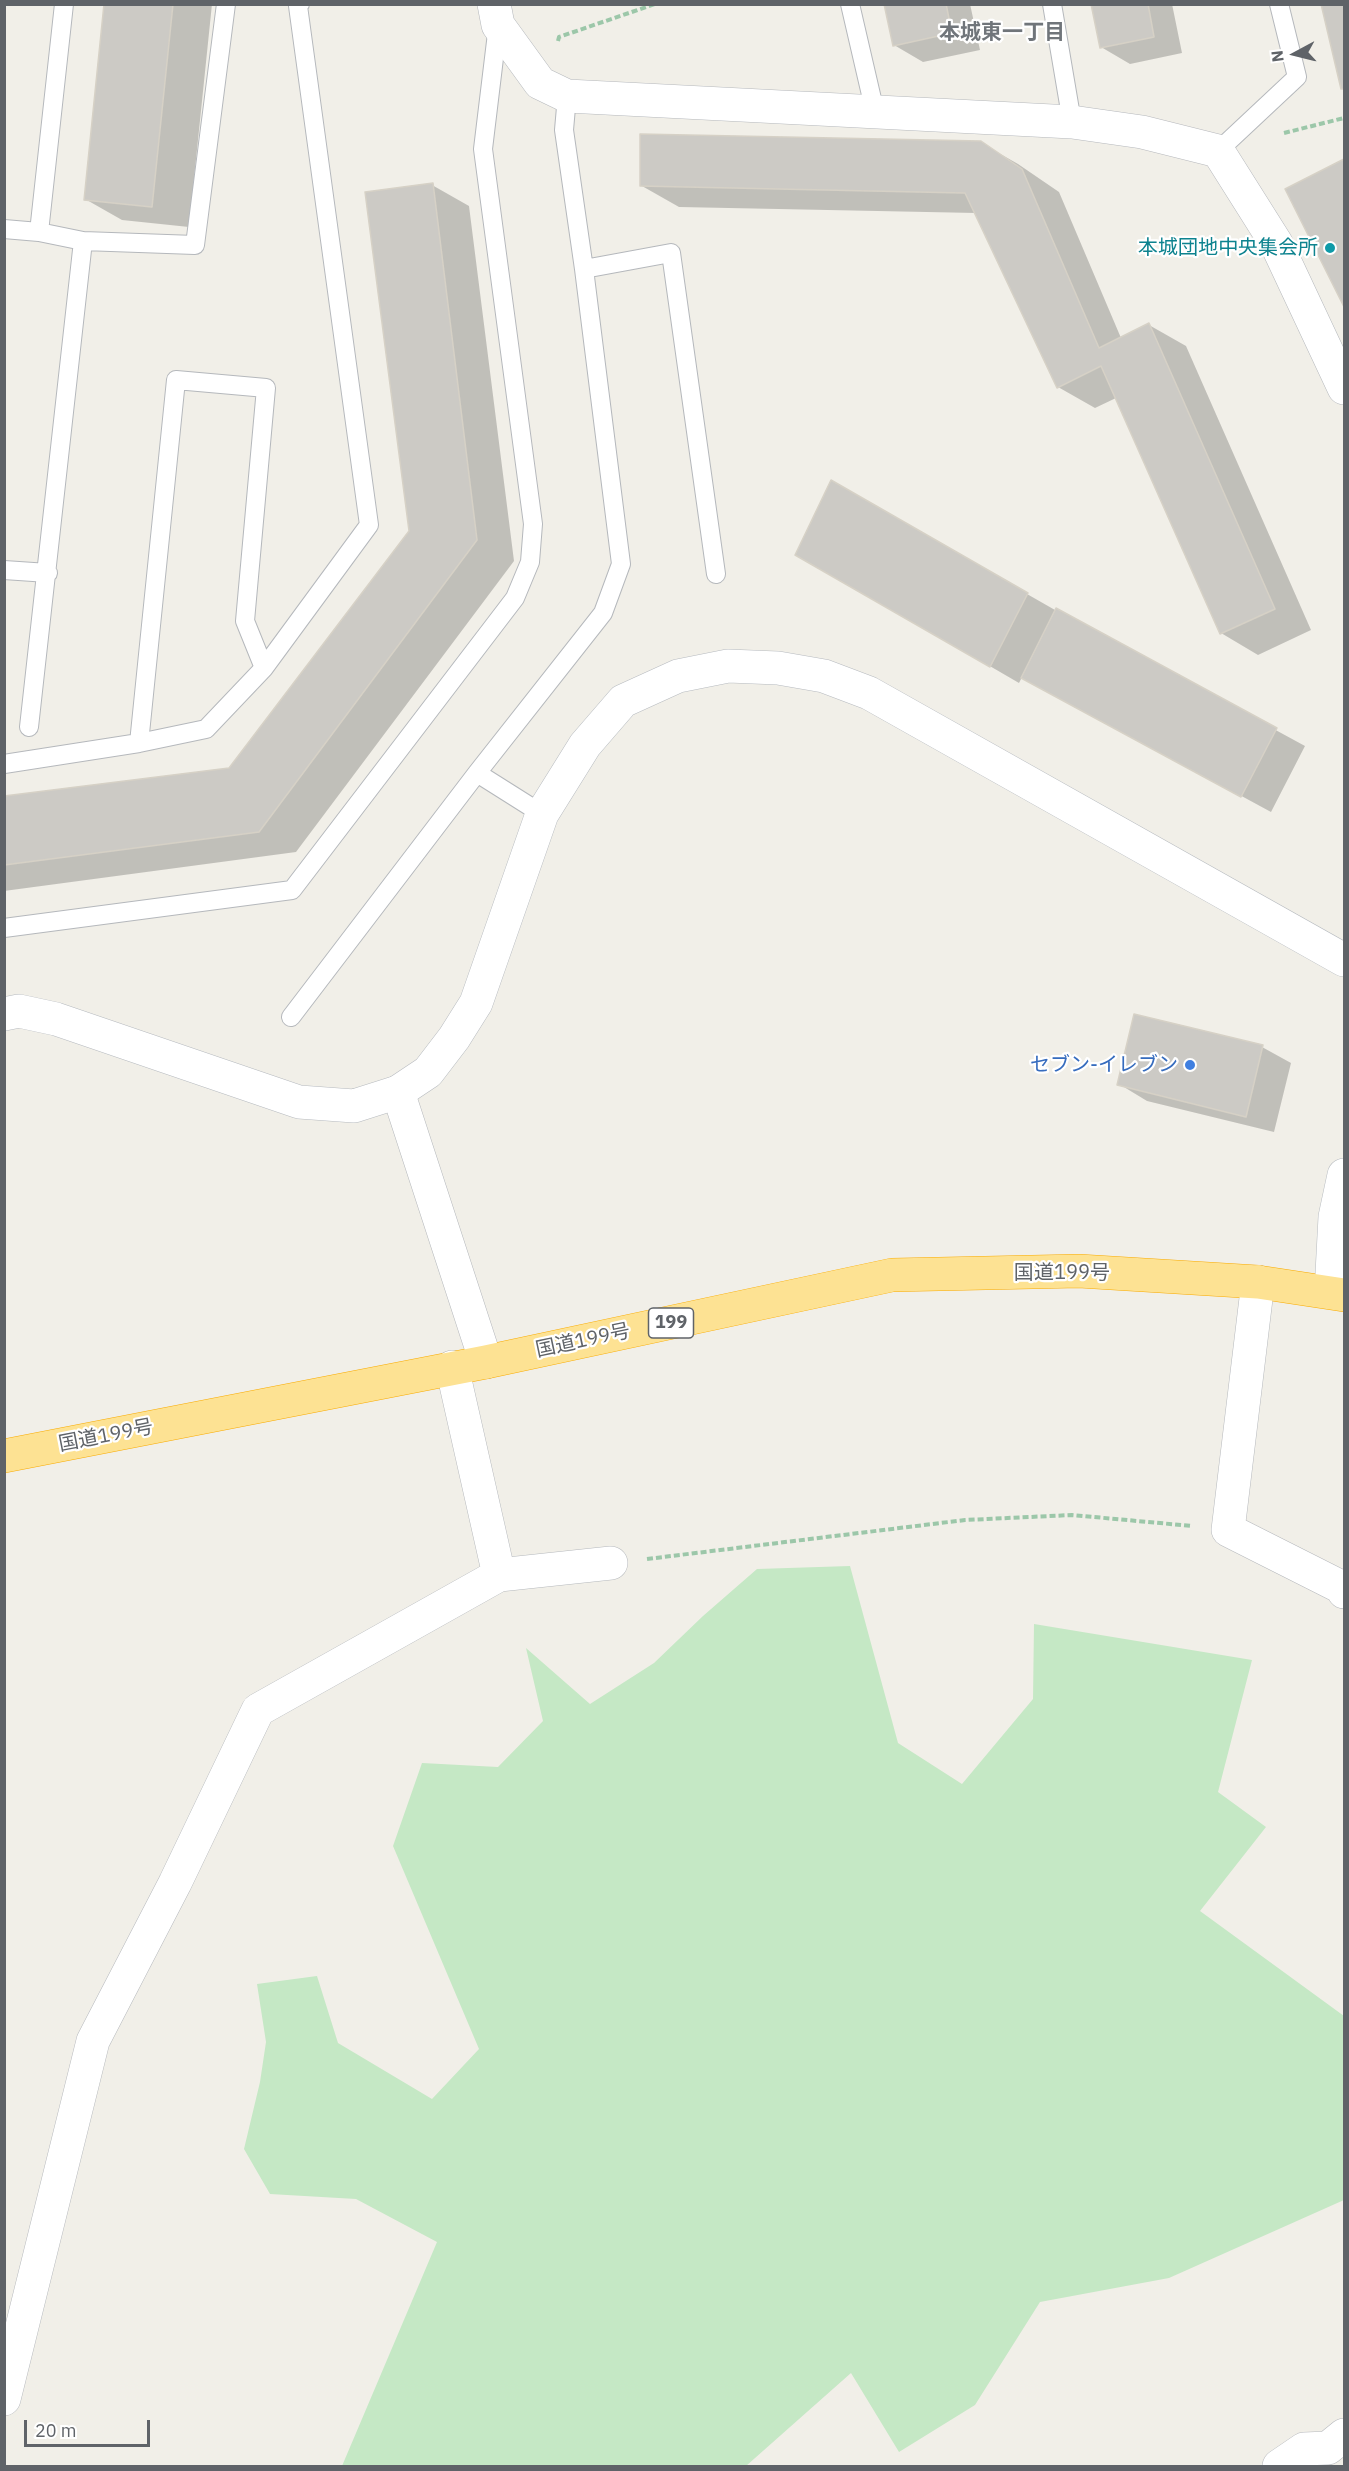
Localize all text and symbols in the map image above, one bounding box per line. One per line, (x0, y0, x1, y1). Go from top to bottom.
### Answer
district label: 本城東一丁目 (939, 20, 1065, 46)
north arrow (1265, 24, 1325, 84)
text: N (1267, 49, 1288, 63)
place label: 本城団地中央集会所 (1138, 236, 1318, 260)
marker: 本城団地中央集会所 (1323, 241, 1337, 255)
place label: セブン-イレブン (1030, 1053, 1178, 1077)
marker: セブン-イレブン (1183, 1058, 1197, 1072)
street label: 国道199号 (1014, 1261, 1110, 1285)
road number: 199 (648, 1308, 694, 1338)
street label: 国道199号 (534, 1319, 632, 1363)
street label: 国道199号 (57, 1415, 155, 1457)
scale bar (27, 2408, 153, 2446)
text: 20 m (35, 2419, 77, 2442)

